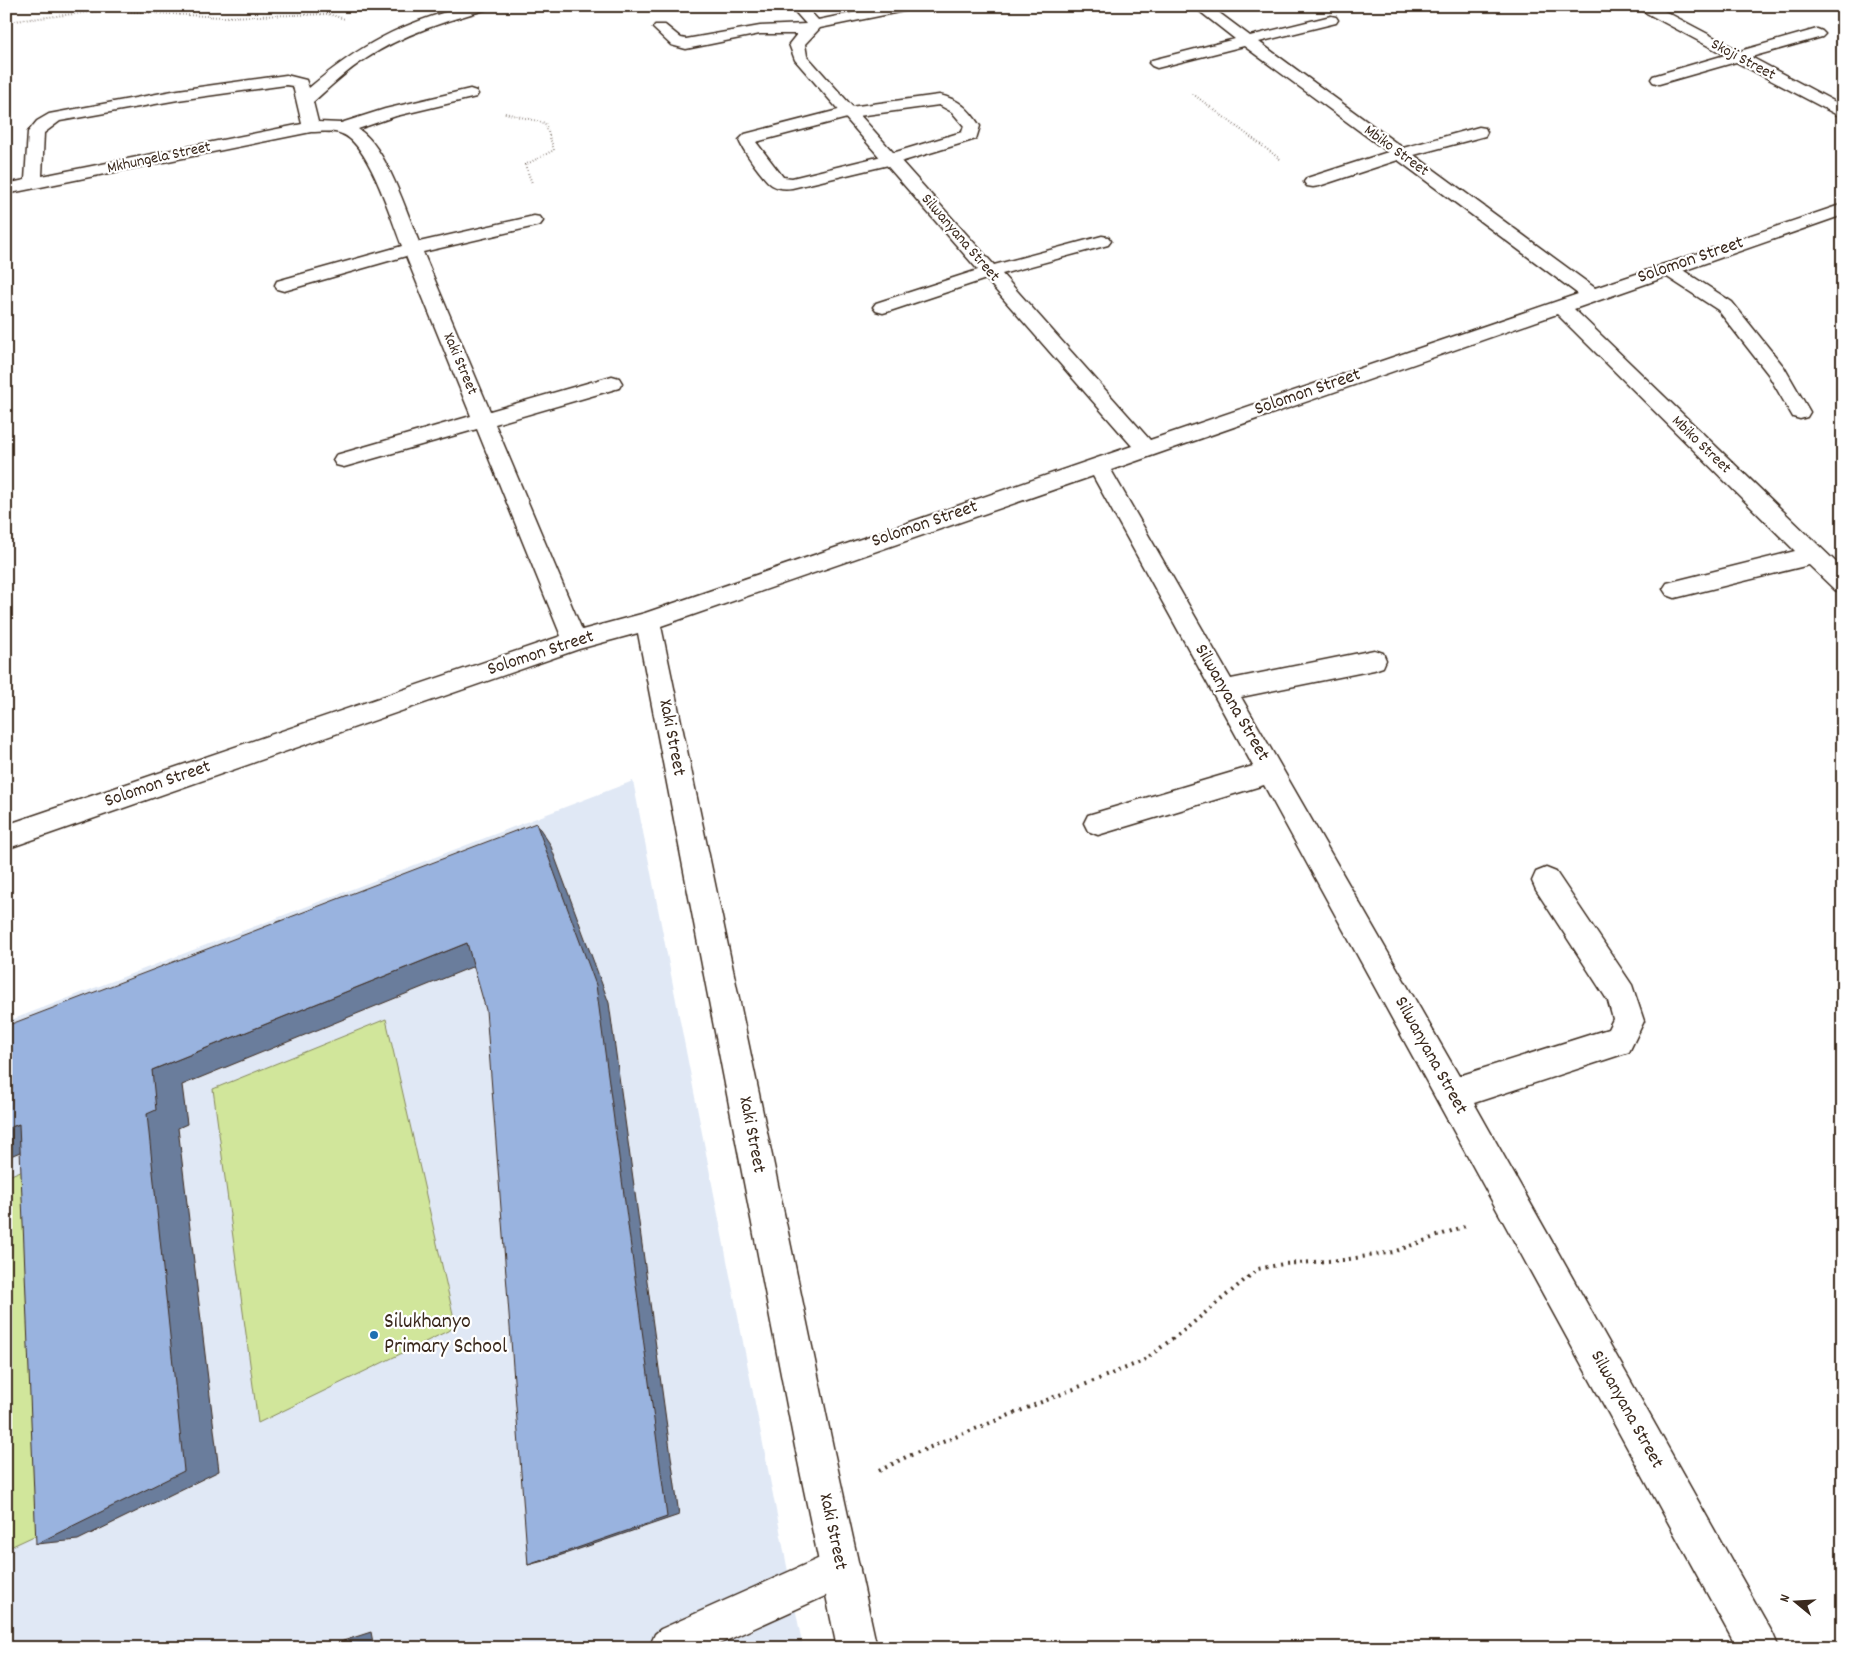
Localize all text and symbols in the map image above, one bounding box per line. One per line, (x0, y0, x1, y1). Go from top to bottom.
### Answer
street label: Skoji Street (1707, 33, 1780, 87)
street label: Mbiko Street (1359, 120, 1433, 183)
street label: Mkhungela Street (105, 136, 213, 180)
street label: Silwanyana Street (915, 189, 1005, 287)
street label: Solomon Street (1634, 230, 1748, 292)
street label: Xaki Street (437, 330, 483, 399)
street label: Solomon Street (1251, 362, 1365, 424)
street label: Mbiko Street (1666, 411, 1736, 480)
street label: Solomon Street (868, 494, 982, 556)
street label: Solomon Street (484, 624, 598, 684)
street label: Silwanyana Street (1187, 639, 1275, 767)
street label: Xaki Street (650, 697, 692, 779)
street label: Solomon Street (101, 754, 215, 816)
street label: Silwanyana Street (1386, 992, 1474, 1120)
street label: Xaki Street (730, 1094, 772, 1176)
place label: Silukhanyo Primary School (384, 1307, 507, 1363)
marker: Silukhanyo Primary School (368, 1329, 380, 1341)
street label: Silwanyana Street (1582, 1346, 1670, 1474)
street label: Xaki Street (811, 1491, 853, 1573)
north arrow (1772, 1576, 1822, 1626)
text: N (1775, 1592, 1796, 1605)

